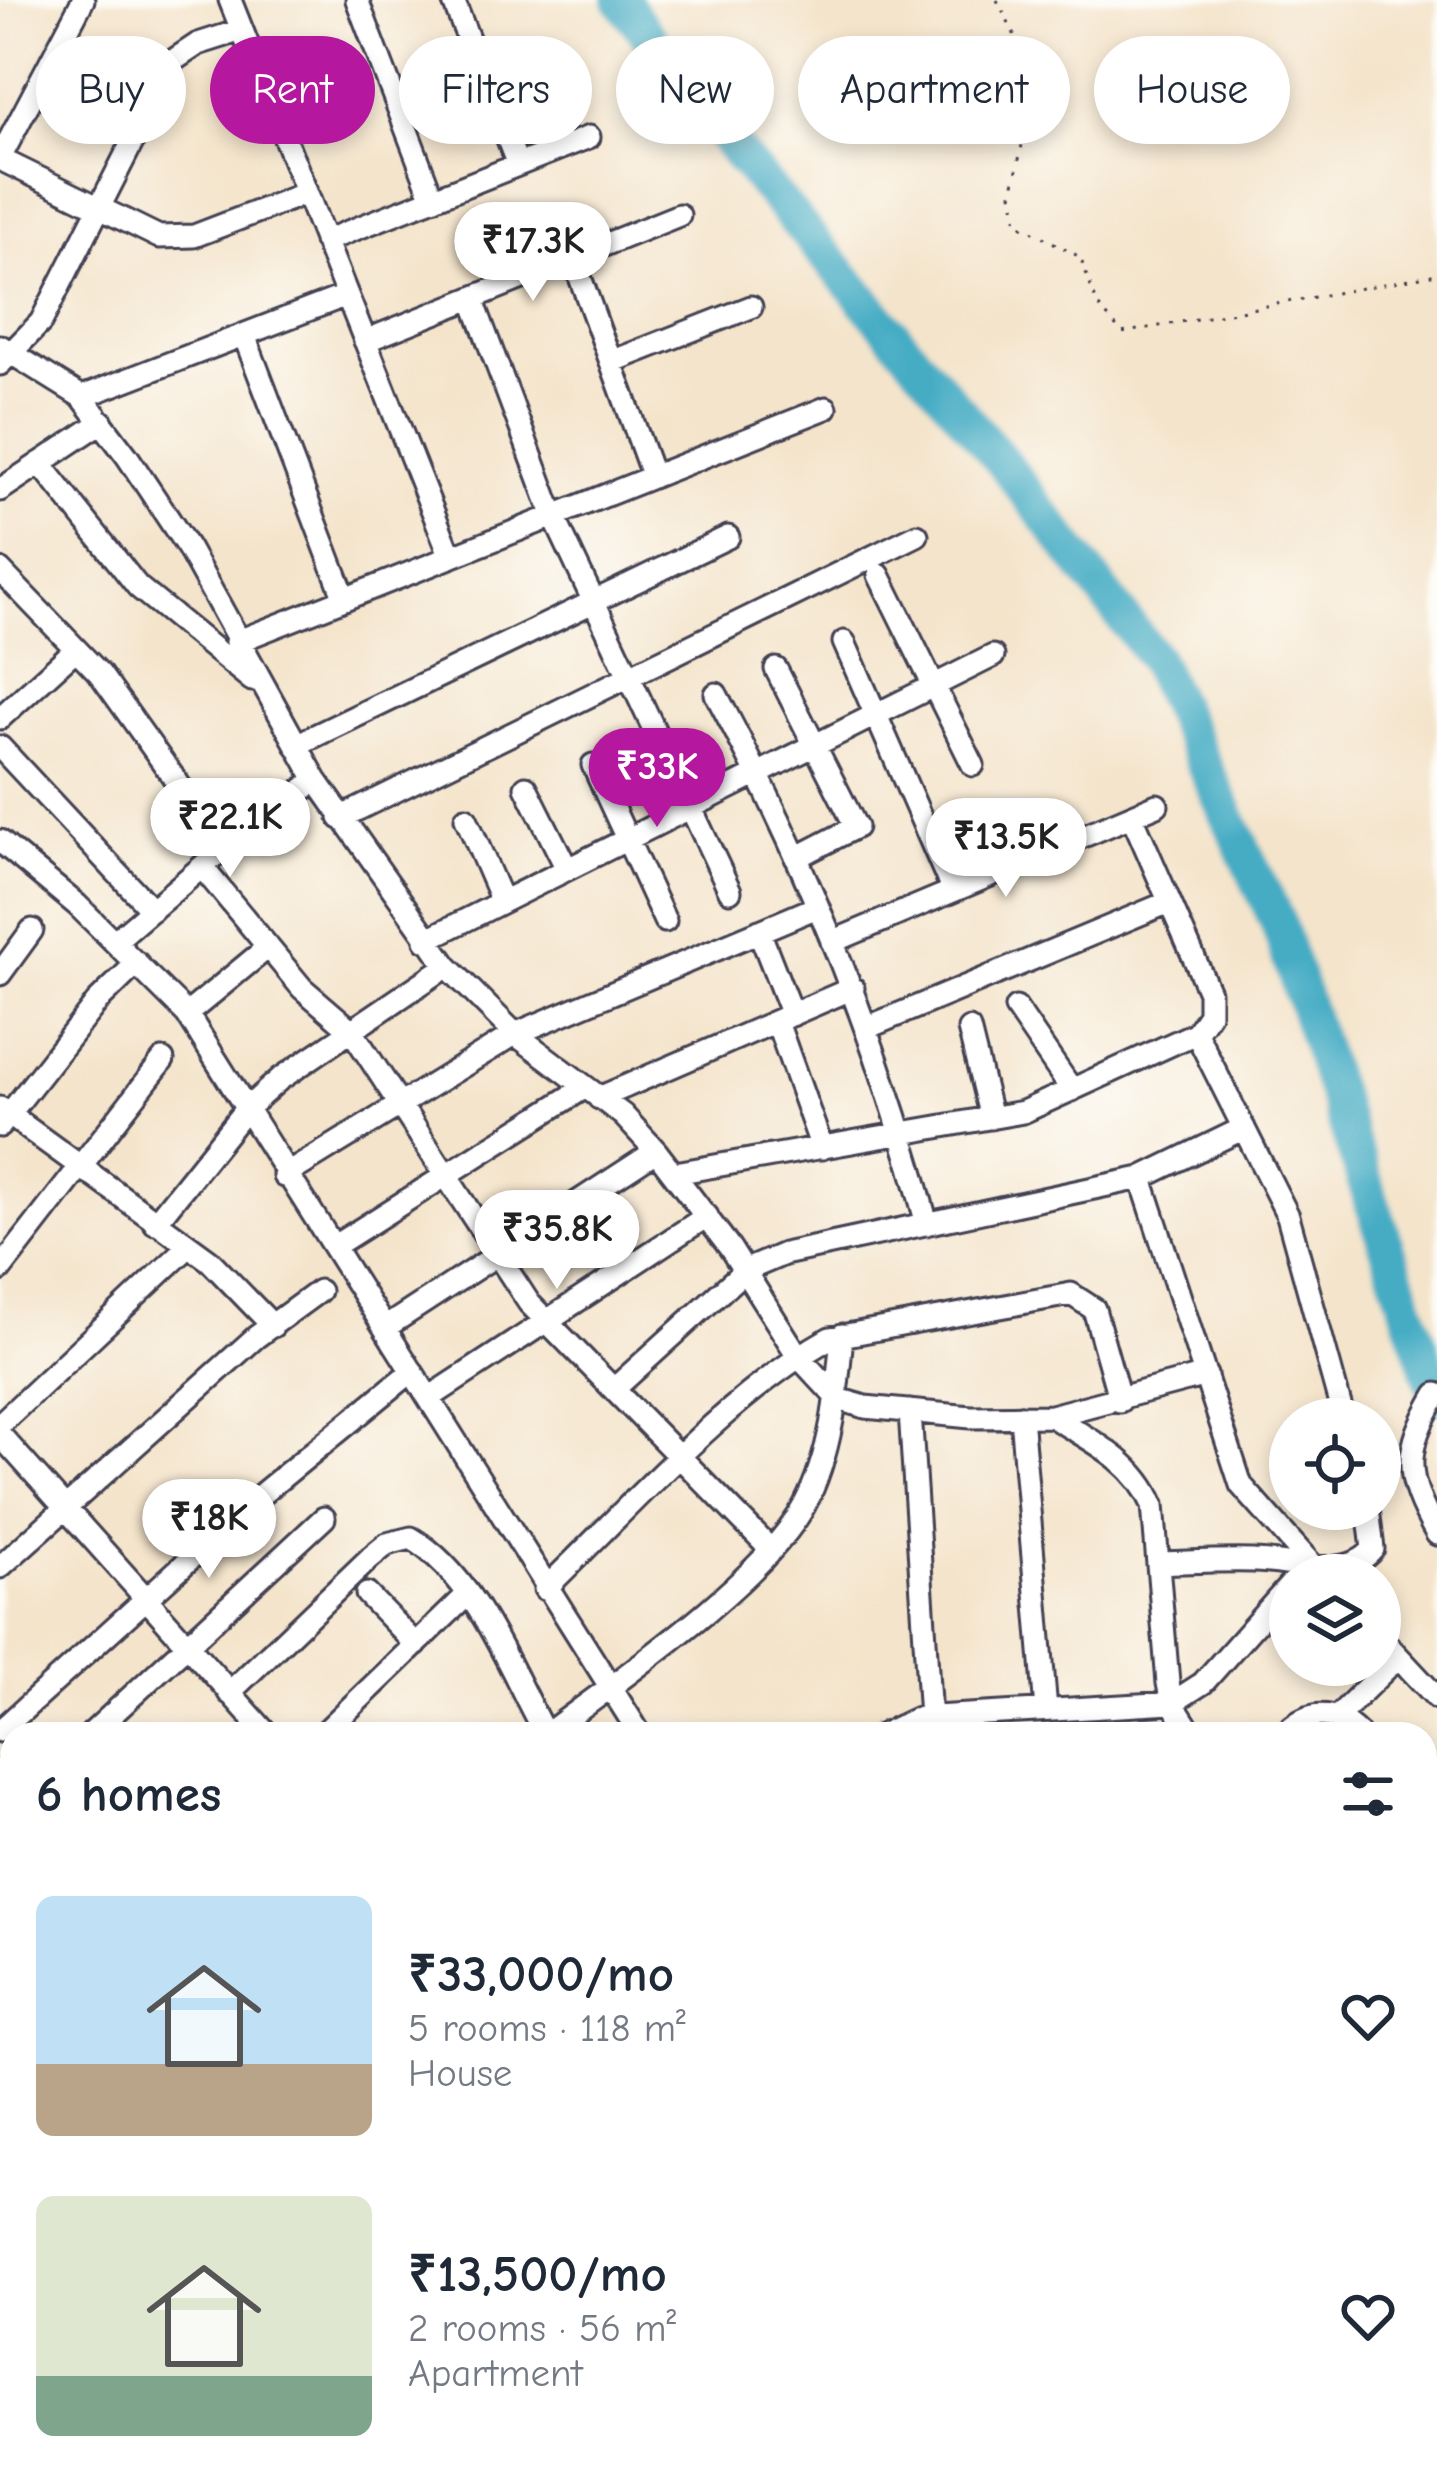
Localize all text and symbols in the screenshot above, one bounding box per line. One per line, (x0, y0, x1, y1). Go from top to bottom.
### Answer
chip: Buy (36, 36, 186, 144)
chip: Rent (210, 36, 375, 144)
chip: Filters (399, 36, 592, 144)
chip: New (616, 36, 774, 144)
chip: Apartment (798, 36, 1070, 144)
chip: House (1094, 36, 1290, 144)
pin: ₹17.3K (435, 202, 631, 304)
text: ₹17.3K (481, 218, 585, 263)
pin: ₹33K (586, 728, 728, 830)
text: ₹33K (616, 744, 698, 789)
pin: ₹22.1K (132, 778, 328, 880)
text: ₹22.1K (177, 794, 283, 839)
pin: ₹13.5K (908, 798, 1104, 900)
text: ₹13.5K (953, 814, 1059, 859)
pin: ₹35.8K (459, 1190, 655, 1292)
text: ₹35.8K (501, 1206, 613, 1251)
map controls (1269, 1398, 1401, 1686)
button: locate (1269, 1398, 1401, 1530)
pin: ₹18K (138, 1479, 280, 1581)
text: ₹18K (169, 1495, 249, 1540)
button: layers (1269, 1554, 1401, 1686)
icon: filters (1335, 1761, 1401, 1827)
text: 6 homes (36, 1765, 221, 1824)
icon: home (132, 1944, 276, 2088)
text: ₹33,000/mo (408, 1945, 674, 2004)
icon: heart (1335, 1983, 1401, 2049)
text: 5 rooms · 118 m² (408, 2006, 686, 2051)
text: House (408, 2051, 512, 2096)
icon: home (132, 2244, 276, 2388)
text: ₹13,500/mo (408, 2245, 667, 2304)
icon: heart (1335, 2283, 1401, 2349)
text: 2 rooms · 56 m² (408, 2306, 676, 2351)
text: Apartment (408, 2351, 583, 2396)

